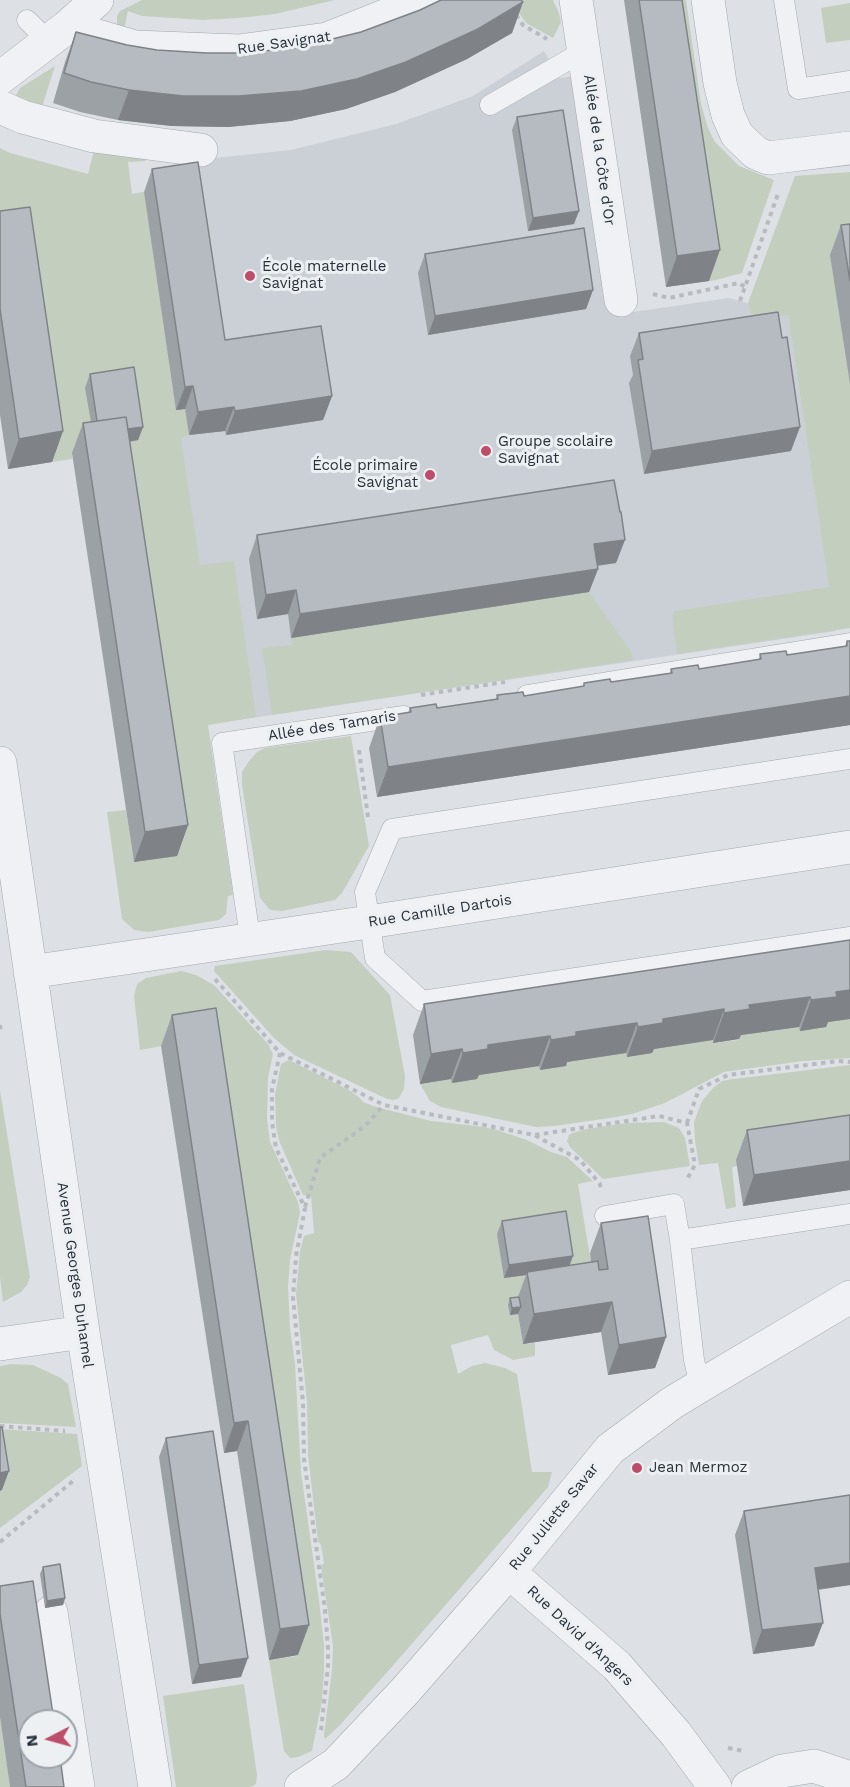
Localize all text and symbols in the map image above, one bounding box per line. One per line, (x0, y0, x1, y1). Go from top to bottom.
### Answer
street label: Rue Savignat (236, 28, 332, 58)
street label: Allée de la Côte d'Or (579, 73, 619, 227)
place label: École maternelle Savignat (262, 258, 386, 293)
marker: École maternelle Savignat (243, 269, 257, 283)
place label: Groupe scolaire Savignat (498, 433, 613, 468)
marker: Groupe scolaire Savignat (479, 444, 493, 458)
place label: École primaire Savignat (312, 457, 418, 492)
marker: École primaire Savignat (423, 468, 437, 482)
street label: Allée des Tamaris (267, 707, 397, 745)
street label: Rue Camille Dartois (367, 891, 513, 931)
street label: Avenue Georges Duhamel (53, 1181, 97, 1369)
place label: Jean Mermoz (649, 1459, 748, 1477)
street label: Rue Juliette Savar (505, 1460, 603, 1574)
marker: Jean Mermoz (630, 1461, 644, 1475)
street label: Rue David d'Angers (523, 1582, 637, 1690)
north arrow (18, 1709, 78, 1769)
text: N (22, 1734, 42, 1748)

